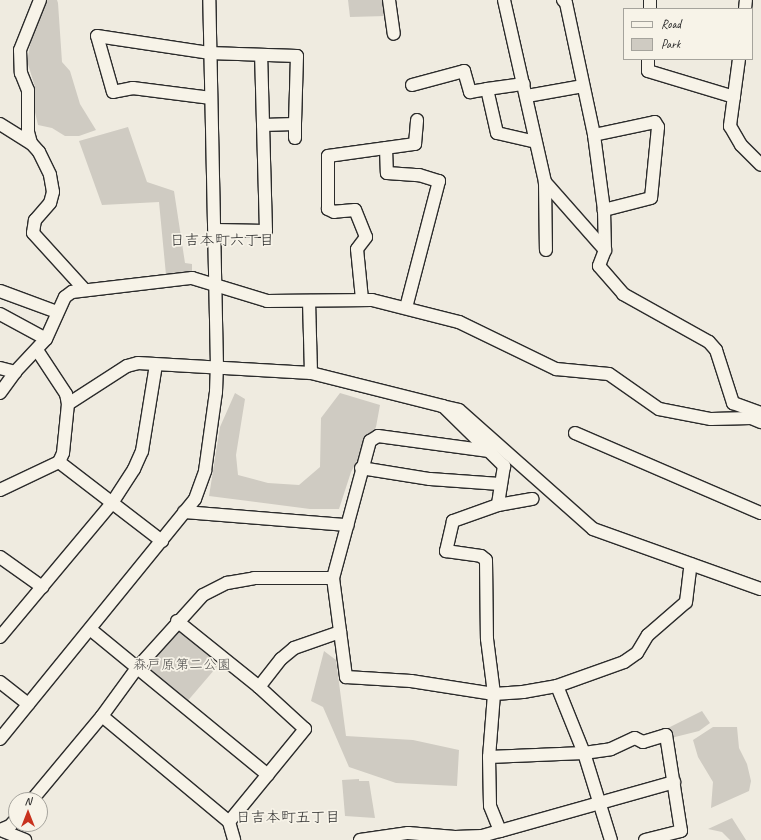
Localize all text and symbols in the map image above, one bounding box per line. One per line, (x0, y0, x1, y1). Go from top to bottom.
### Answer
legend (623, 8, 753, 60)
text: Road (661, 16, 681, 32)
text: Park (661, 36, 680, 52)
district label: 日吉本町六丁目 (170, 232, 274, 250)
park label: 森戸原第二公園 (133, 657, 231, 673)
north arrow (8, 792, 48, 832)
text: N (25, 794, 31, 808)
district label: 日吉本町五丁目 (236, 809, 340, 827)

